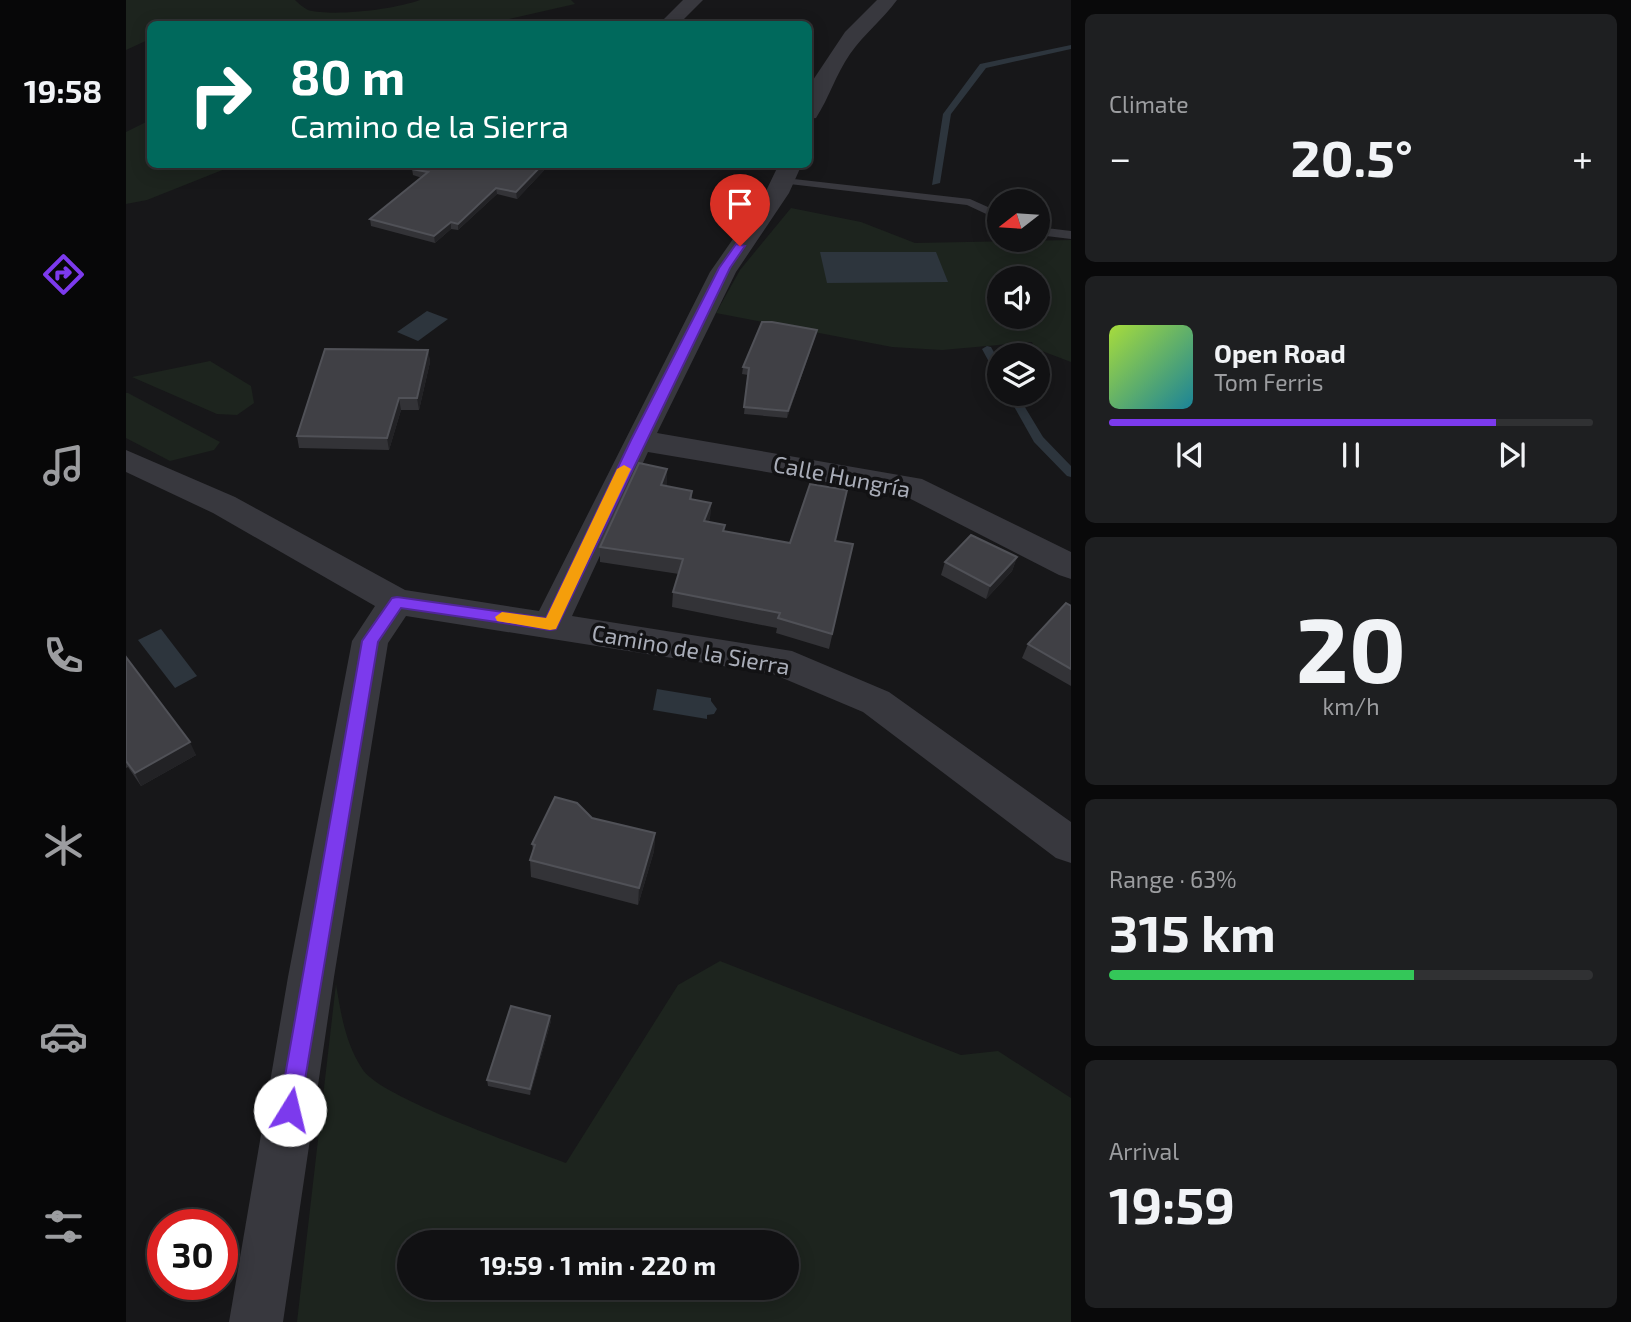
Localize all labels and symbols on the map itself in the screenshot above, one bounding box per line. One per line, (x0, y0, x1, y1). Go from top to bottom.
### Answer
pin (710, 174, 770, 246)
north arrow (987, 189, 1050, 252)
street label: Calle Hungría (771, 449, 913, 503)
street label: Camino de la Sierra (590, 618, 792, 680)
position arrow (253, 1073, 327, 1147)
speed limit sign: 30 (147, 1209, 238, 1300)

